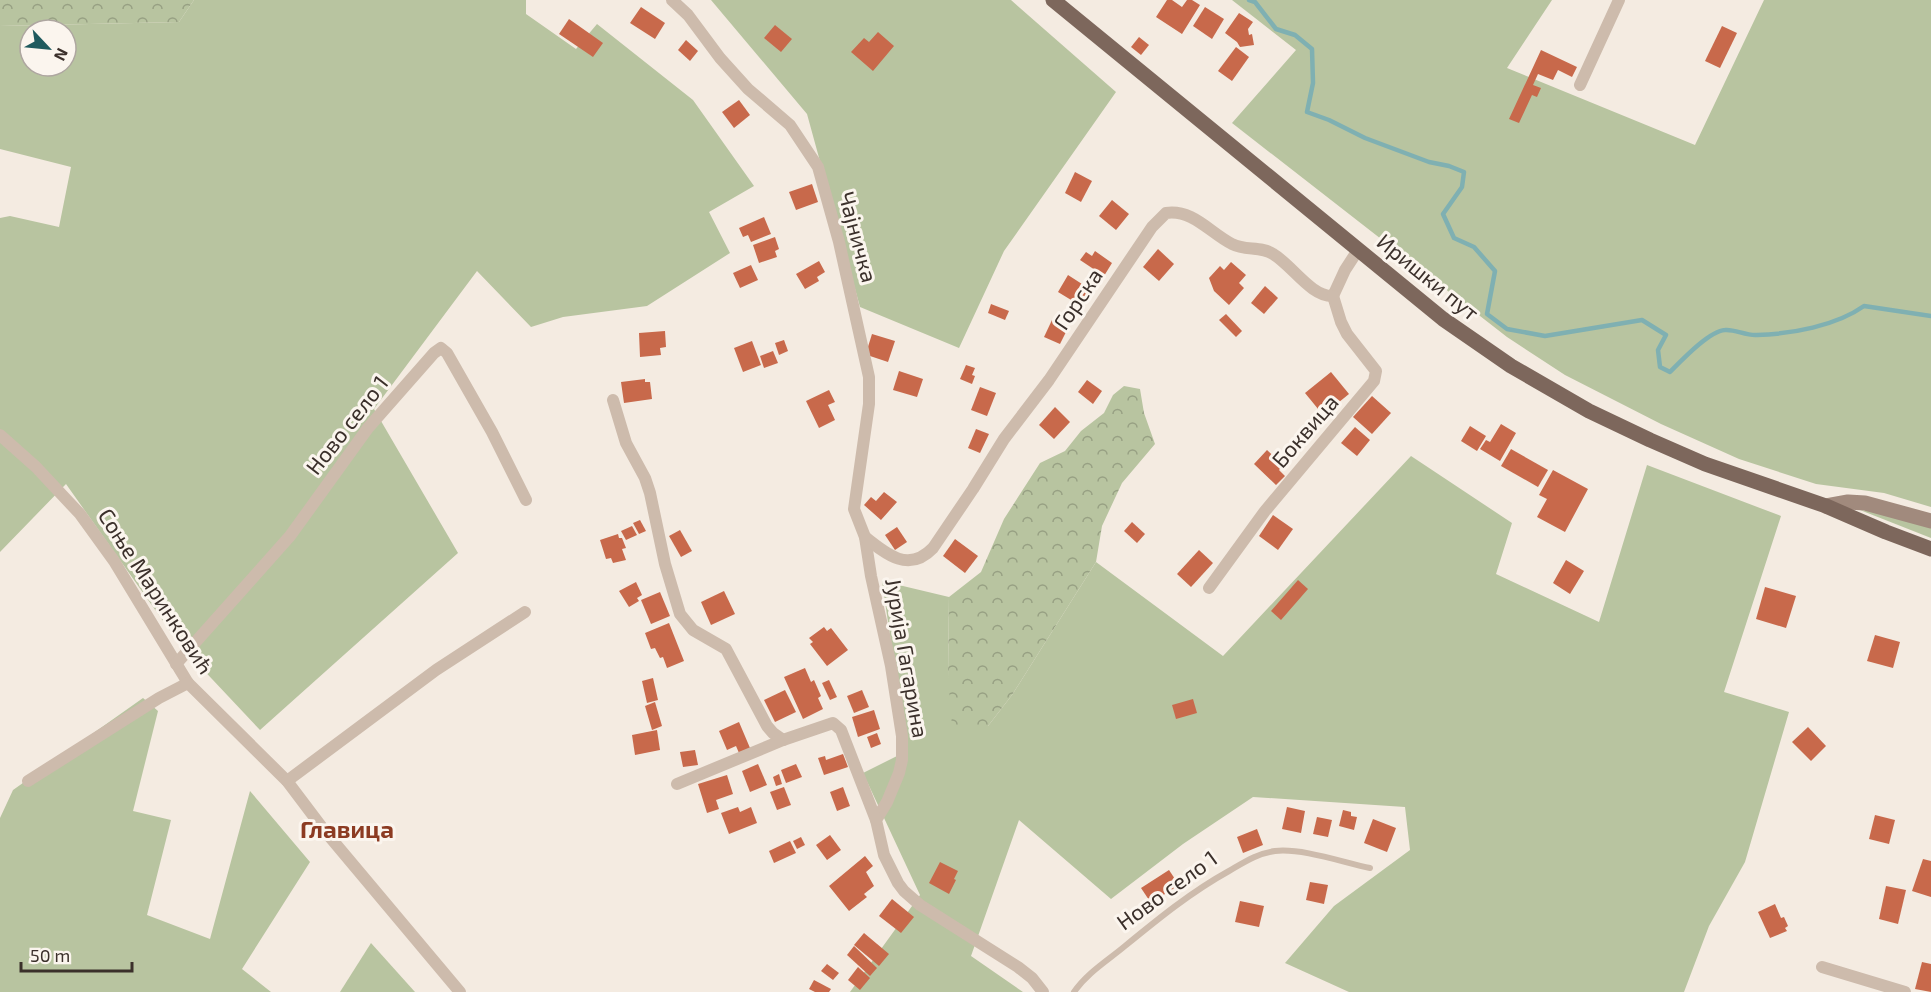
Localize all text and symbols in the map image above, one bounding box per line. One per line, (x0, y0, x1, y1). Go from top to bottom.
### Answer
north arrow (18, 18, 78, 78)
text: N (51, 45, 73, 64)
street label: Чајничка (833, 189, 884, 285)
street label: Иришки пут (1372, 227, 1485, 326)
street label: Горска (1047, 263, 1107, 334)
street label: Ново село 1 (300, 370, 393, 479)
street label: Боквица (1266, 389, 1343, 472)
street label: Соње Маринковић (94, 503, 220, 678)
street label: Јурија Гагарина (880, 576, 935, 740)
district label: Главица (300, 814, 394, 843)
street label: Ново село 1 (1111, 844, 1222, 934)
scale bar (21, 935, 132, 973)
text: 50 m (30, 944, 70, 966)

